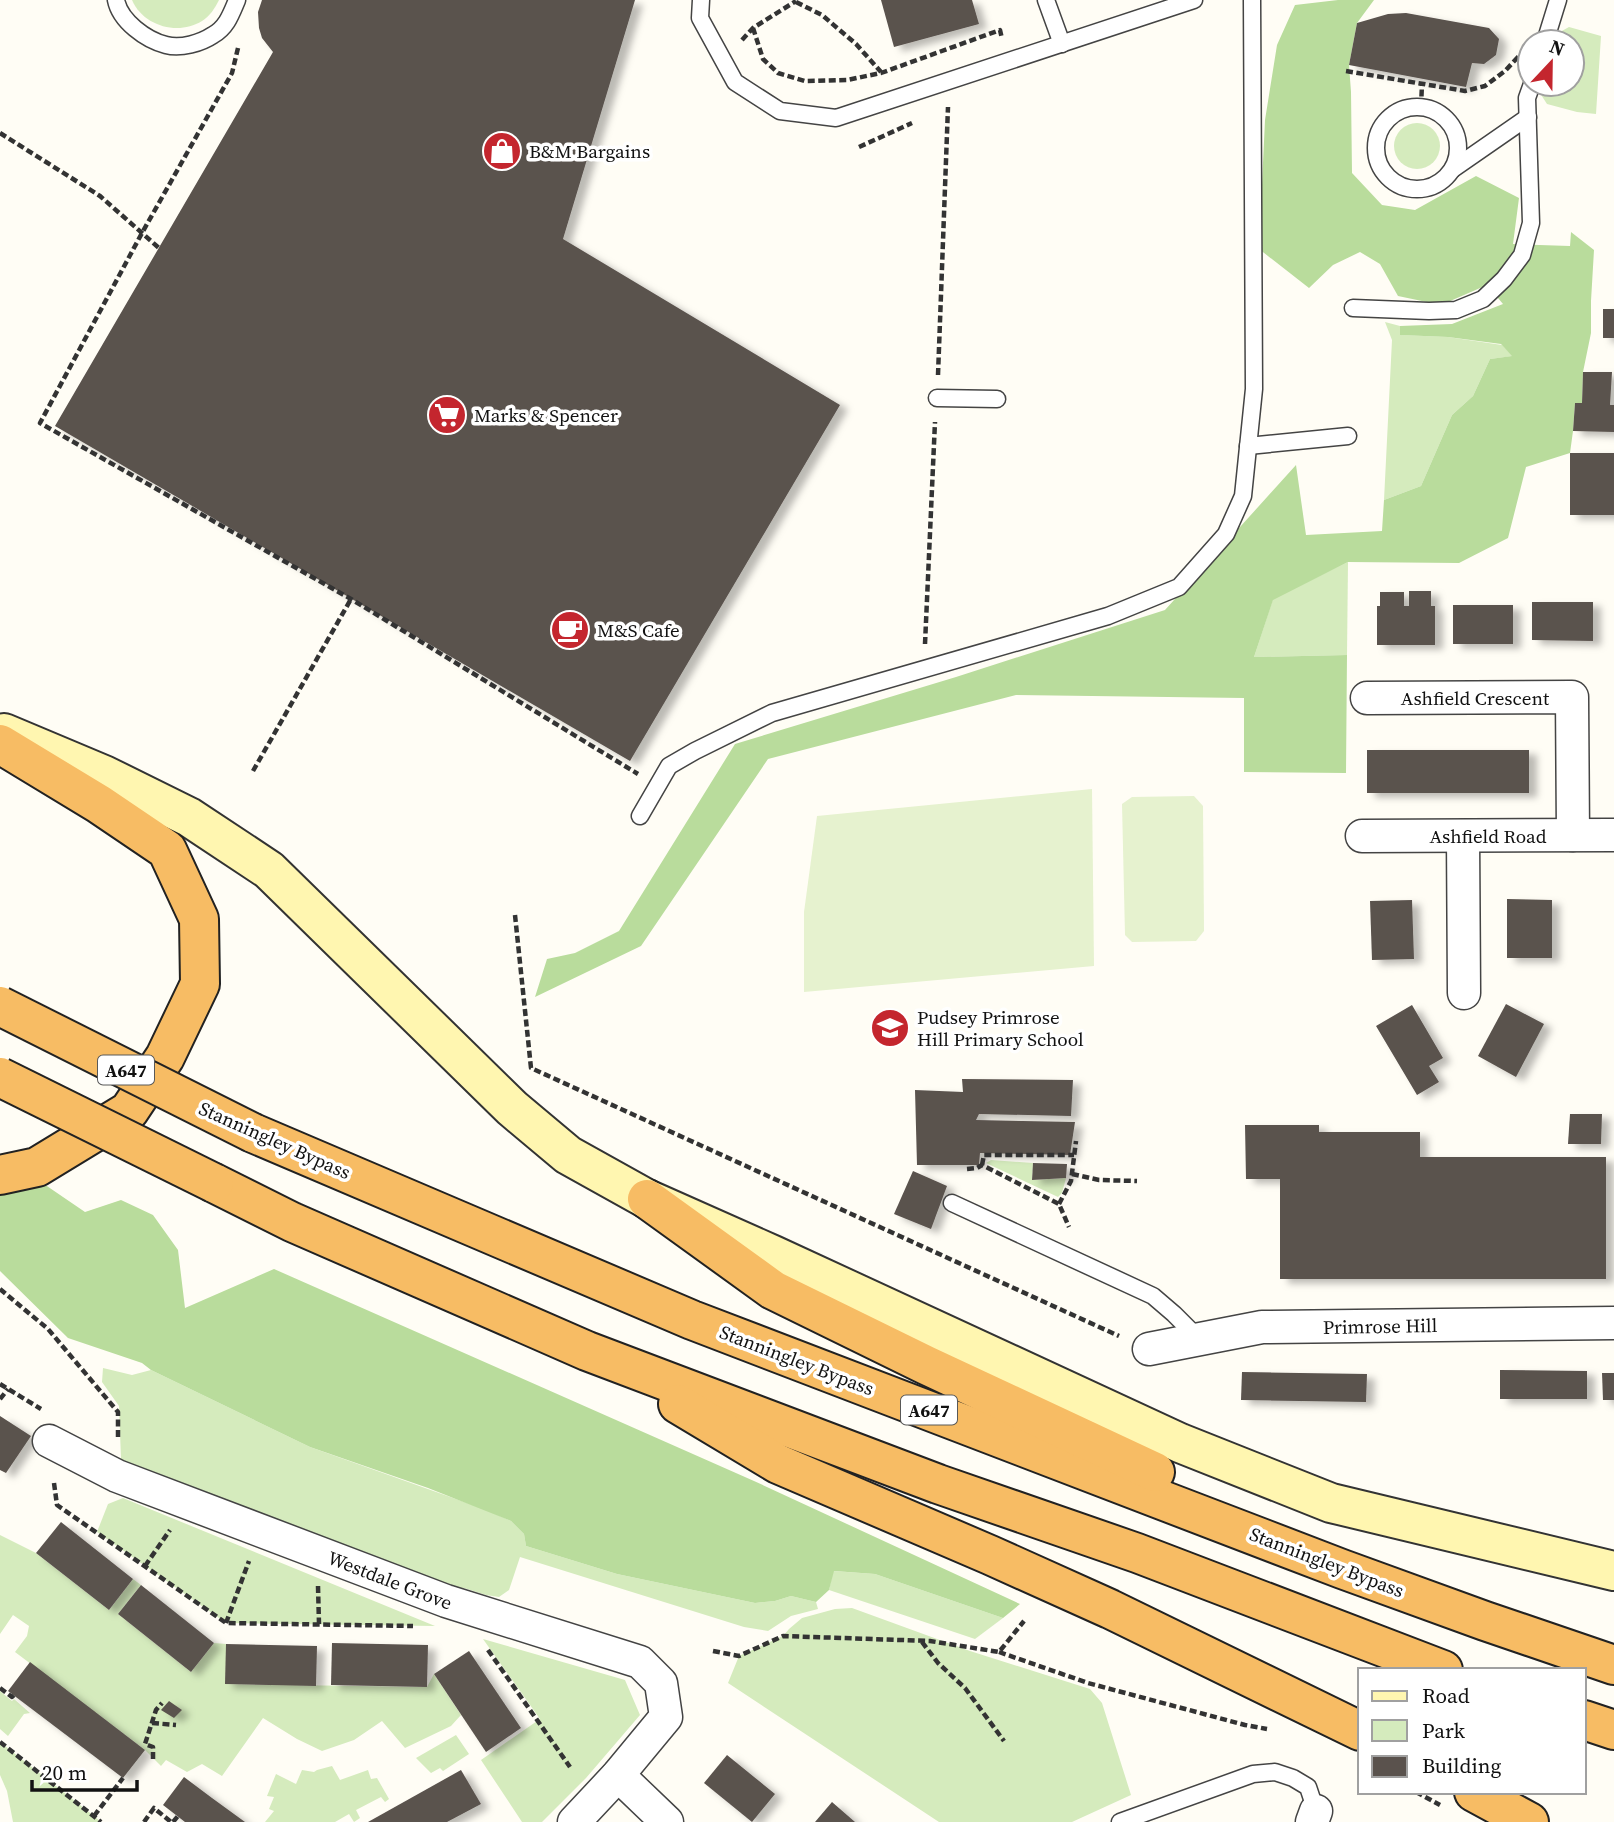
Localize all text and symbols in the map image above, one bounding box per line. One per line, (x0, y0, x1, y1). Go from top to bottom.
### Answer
north arrow (1516, 28, 1586, 98)
text: N (1546, 33, 1569, 62)
shop icon: B&M Bargains (481, 130, 523, 172)
place label: B&M Bargains (529, 138, 650, 164)
supermarket icon: Marks & Spencer (426, 394, 468, 436)
place label: Marks & Spencer (474, 402, 618, 428)
cafe icon: M&S Cafe (549, 609, 591, 651)
place label: M&S Cafe (597, 617, 680, 643)
street label: Ashfield Crescent (1401, 685, 1550, 711)
street label: Ashfield Road (1429, 823, 1547, 849)
place label: Pudsey Primrose Hill Primary School (917, 1004, 1084, 1052)
school or university icon: Pudsey Primrose Hill Primary School (869, 1007, 911, 1049)
road number: A647 (98, 1056, 154, 1084)
street label: Stanningley Bypass (195, 1095, 355, 1185)
street label: Primrose Hill (1323, 1312, 1438, 1340)
street label: Stanningley Bypass (716, 1319, 878, 1401)
road number: A647 (901, 1395, 957, 1424)
street label: Stanningley Bypass (1246, 1521, 1408, 1603)
street label: Westdale Grove (324, 1544, 456, 1616)
legend (1358, 1668, 1586, 1794)
text: Road (1422, 1681, 1470, 1710)
text: Park (1422, 1716, 1466, 1745)
scale bar (32, 1748, 136, 1792)
text: Building (1422, 1751, 1501, 1780)
text: 20 m (42, 1758, 87, 1787)

